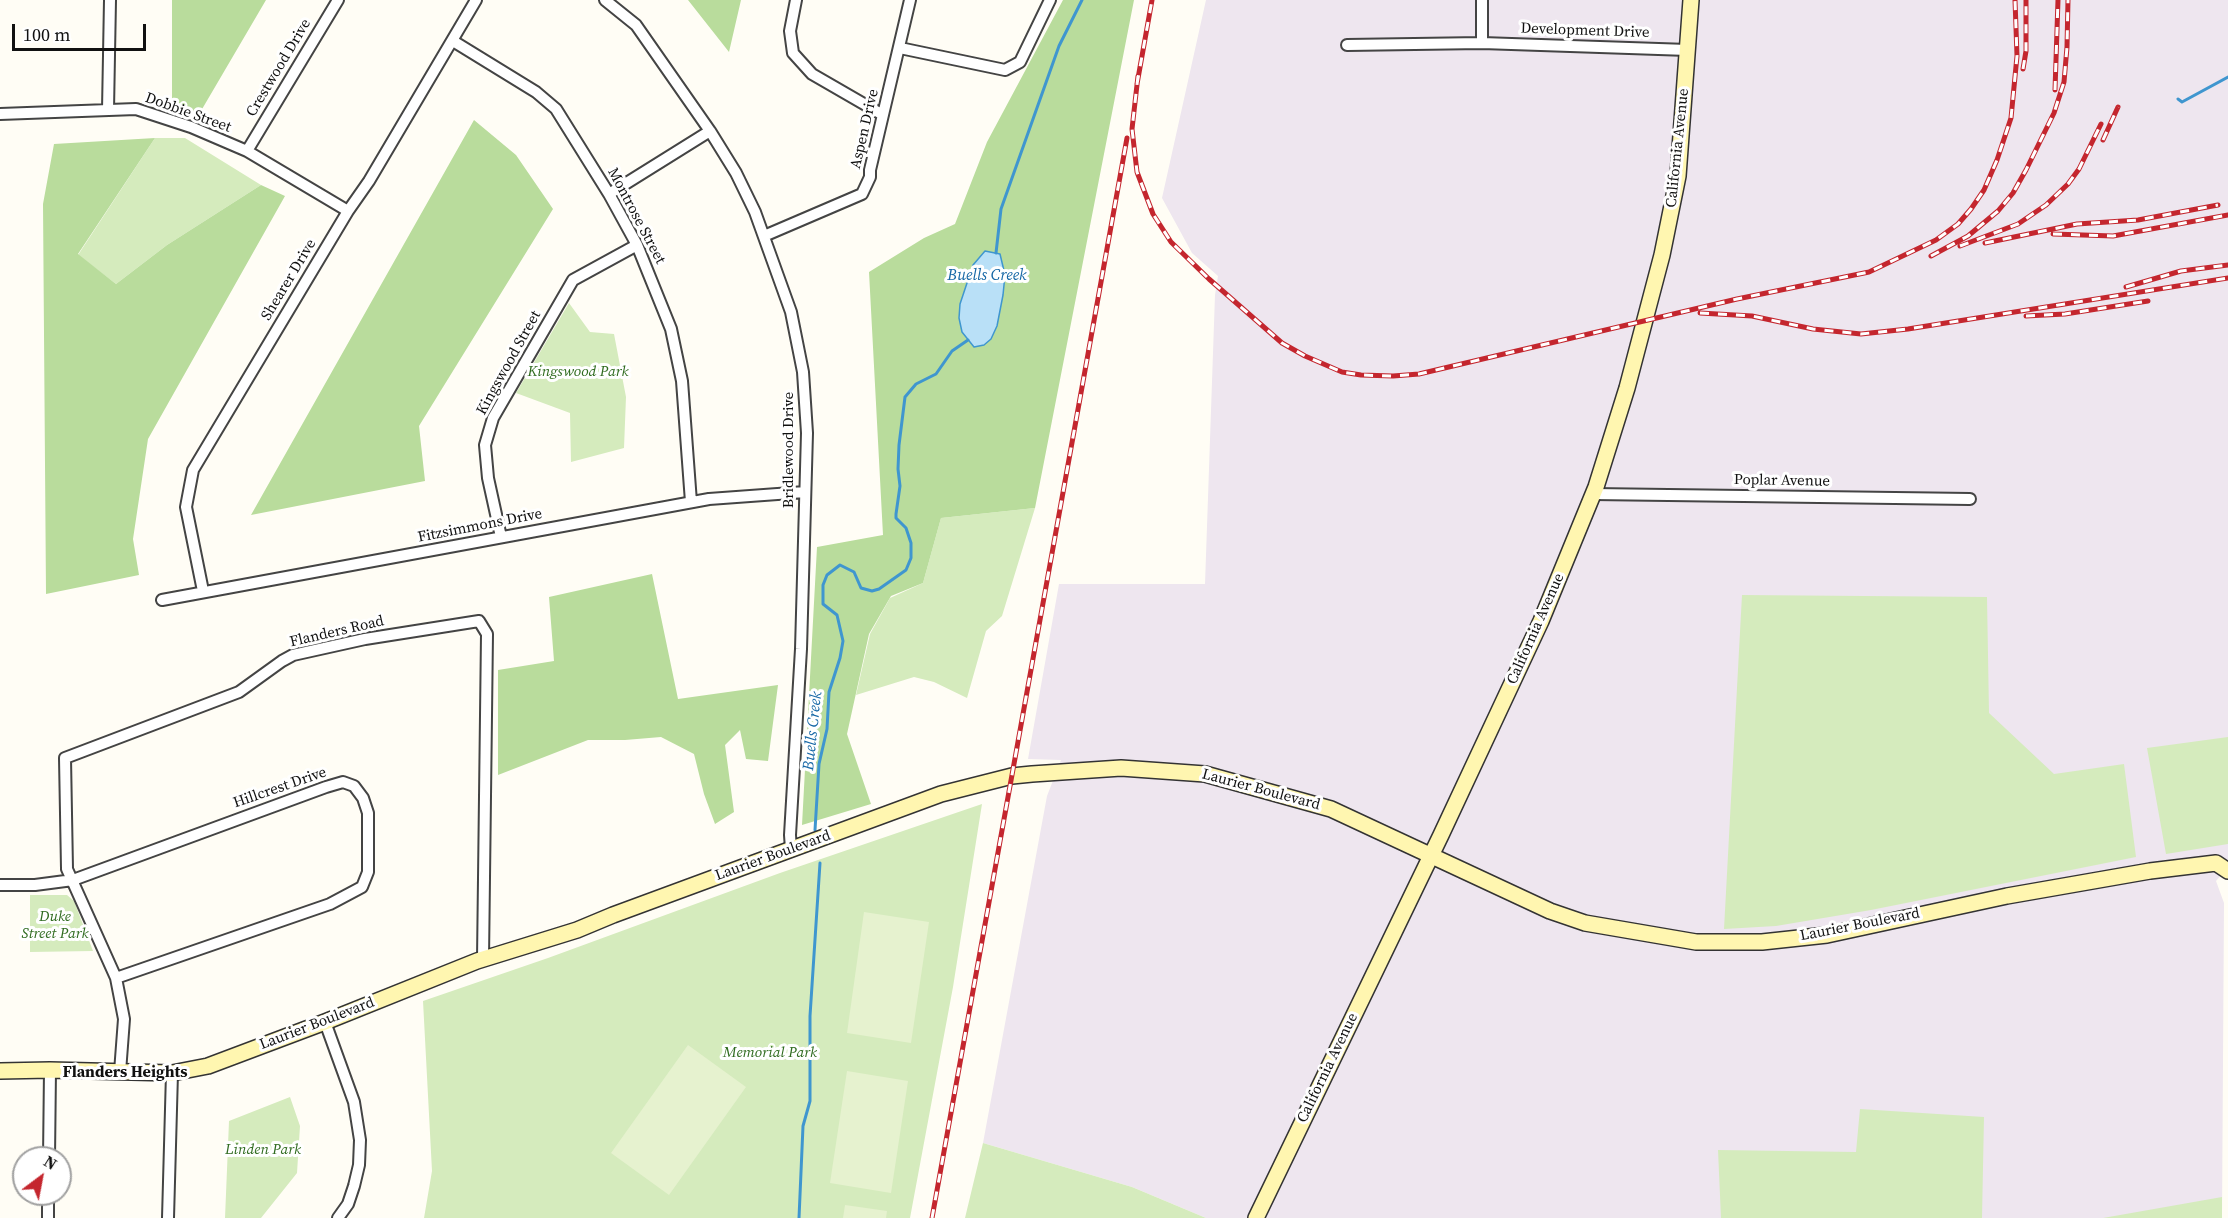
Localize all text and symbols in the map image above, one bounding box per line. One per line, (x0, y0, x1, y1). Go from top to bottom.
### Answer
scale bar (15, 12, 148, 50)
street label: Crestwood Drive (243, 16, 315, 120)
street label: Development Drive (1520, 20, 1650, 42)
text: 100 m (23, 22, 70, 47)
street label: Aspen Drive (847, 87, 883, 171)
street label: California Avenue (1663, 88, 1693, 208)
street label: Dobbie Street (143, 89, 233, 137)
street label: Montrose Street (603, 165, 669, 267)
street label: Shearer Drive (258, 236, 320, 324)
water label: Buells Creek (947, 266, 1027, 286)
street label: Kingswood Street (473, 308, 545, 418)
park label: Kingswood Park (527, 363, 629, 381)
street label: Bridlewood Drive (780, 392, 798, 508)
street label: Poplar Avenue (1734, 471, 1830, 491)
street label: Fitzsimmons Drive (416, 505, 544, 547)
street label: California Avenue (1503, 571, 1569, 687)
street label: Flanders Road (288, 612, 386, 652)
water label: Buells Creek (799, 691, 827, 771)
street label: Hillcrest Drive (231, 764, 329, 812)
street label: Laurier Boulevard (1200, 766, 1322, 814)
street label: Laurier Boulevard (713, 827, 833, 885)
street label: Laurier Boulevard (1799, 905, 1921, 945)
park label: Duke Street Park (21, 908, 89, 943)
street label: Laurier Boulevard (257, 994, 377, 1054)
street label: California Avenue (1294, 1010, 1362, 1126)
park label: Memorial Park (723, 1044, 817, 1062)
district label: Flanders Heights (62, 1063, 188, 1083)
park label: Linden Park (225, 1141, 301, 1159)
north arrow (12, 1146, 72, 1206)
text: N (40, 1150, 61, 1175)

